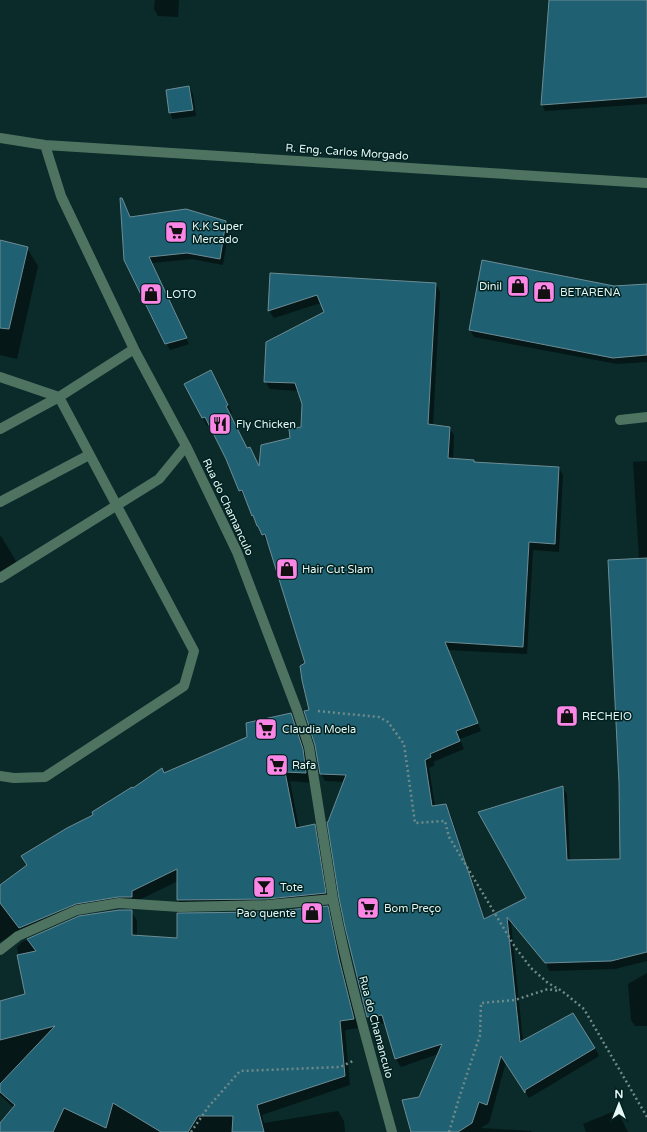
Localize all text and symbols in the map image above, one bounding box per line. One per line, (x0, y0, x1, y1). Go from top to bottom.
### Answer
street label: R. Eng. Carlos Morgado (285, 141, 409, 163)
supermarket icon: K.K Super Mercado (163, 219, 189, 245)
place label: K.K Super Mercado (192, 220, 244, 246)
shop icon: Dinil (505, 273, 531, 299)
shop icon: BETARENA (531, 279, 557, 305)
place label: Dinil (479, 280, 502, 293)
shop icon: LOTO (138, 281, 164, 307)
place label: BETARENA (560, 286, 621, 299)
place label: LOTO (166, 288, 196, 301)
restaurant icon: Fly Chicken (207, 411, 233, 437)
place label: Fly Chicken (236, 418, 296, 431)
street label: Rua do Chamanculo (200, 456, 256, 558)
shop icon: Hair Cut Slam (274, 556, 300, 582)
place label: Hair Cut Slam (302, 563, 373, 576)
shop icon: RECHEIO (554, 703, 580, 729)
place label: RECHEIO (582, 710, 632, 723)
supermarket icon: Claudia Moela (253, 716, 279, 742)
place label: Claudia Moela (282, 723, 356, 736)
supermarket icon: Rafa (264, 752, 290, 778)
place label: Rafa (292, 759, 316, 772)
bar icon: Tote (251, 874, 277, 900)
place label: Tote (280, 881, 303, 894)
supermarket icon: Bom Preço (355, 895, 381, 921)
shop icon: Pao quente (299, 900, 325, 926)
place label: Bom Preço (384, 902, 442, 915)
place label: Pao quente (236, 907, 296, 920)
street label: Rua do Chamanculo (356, 974, 396, 1080)
north arrow (599, 1084, 639, 1124)
text: N (615, 1088, 623, 1101)

